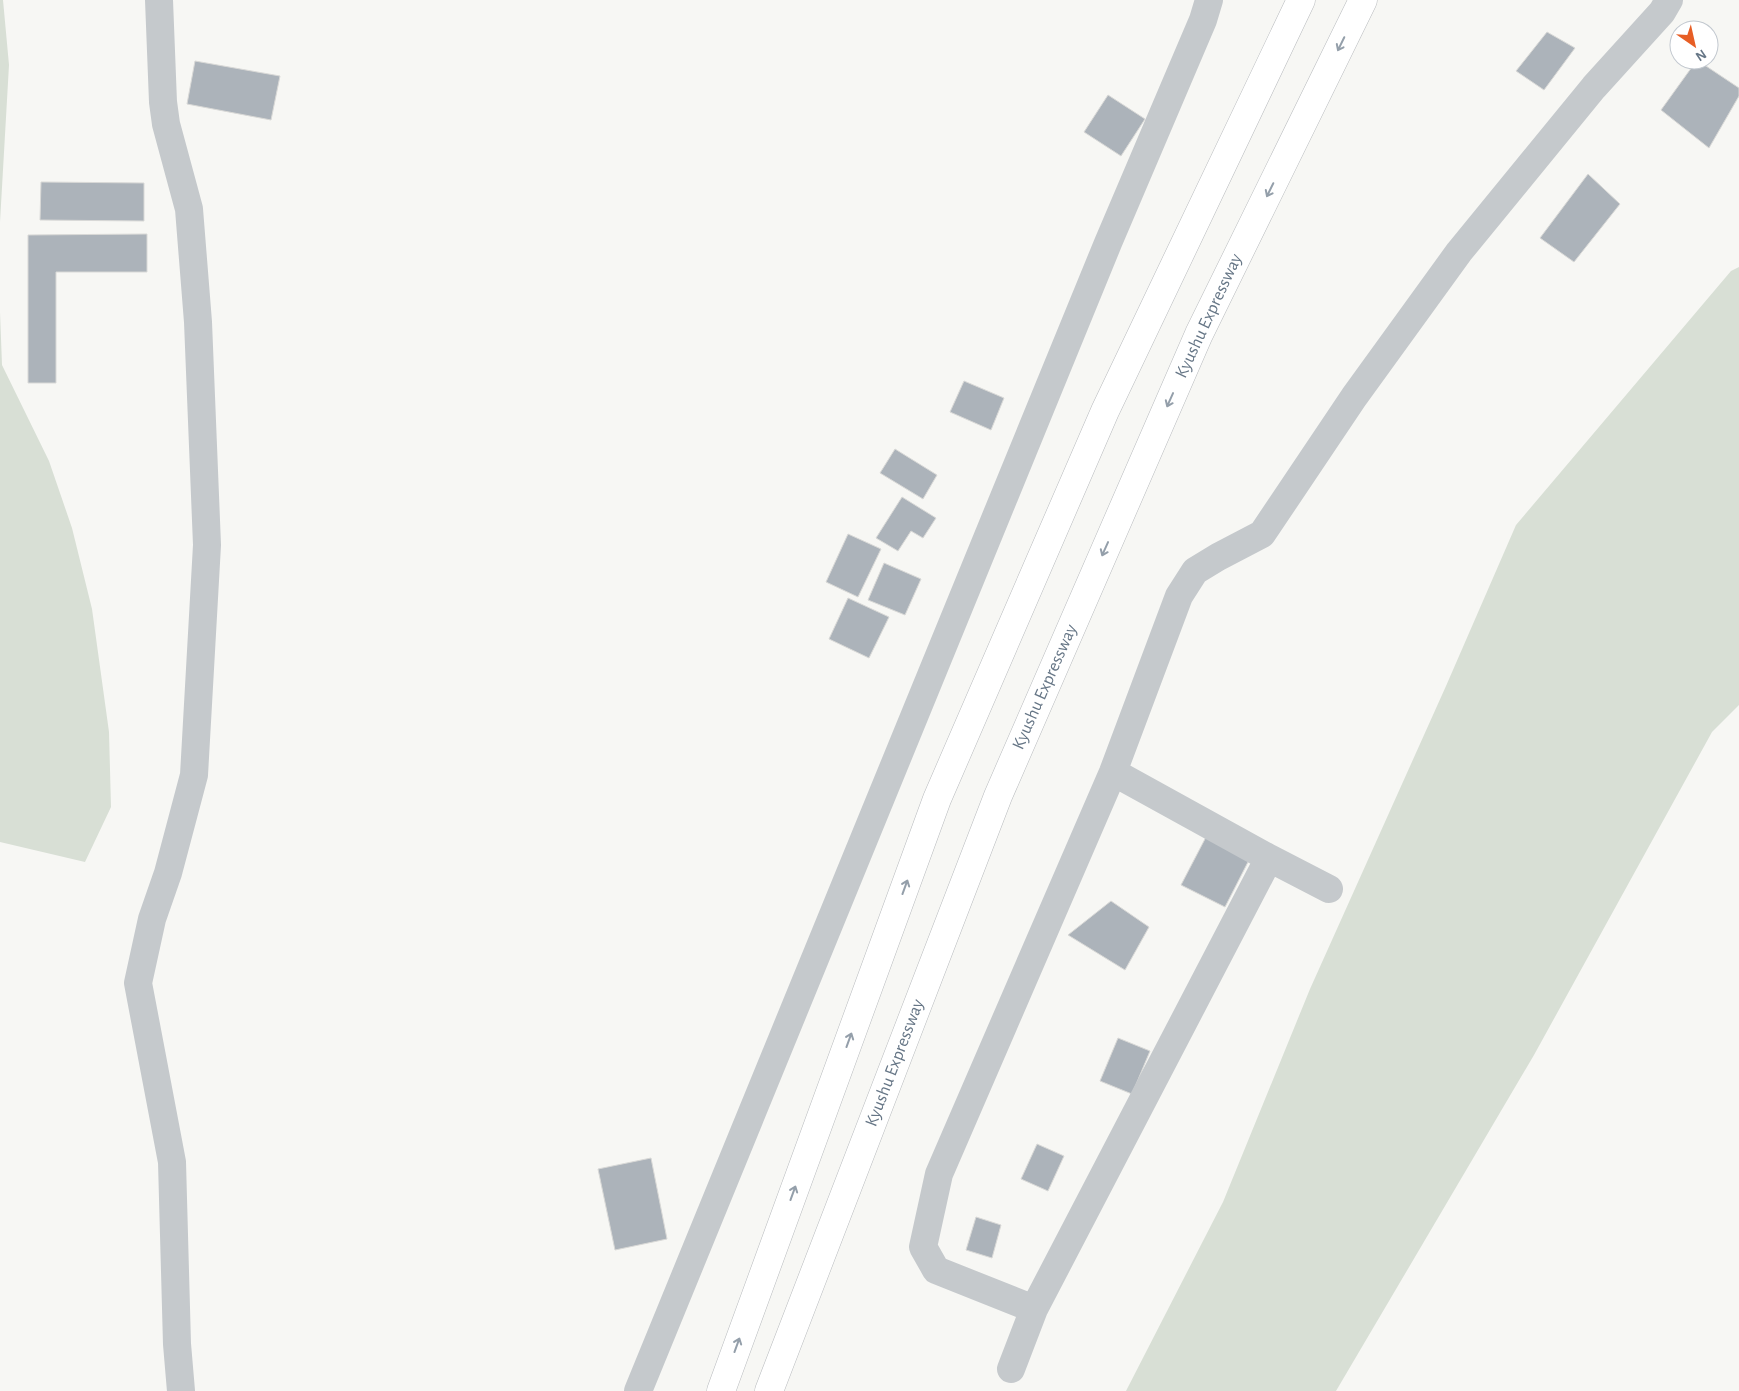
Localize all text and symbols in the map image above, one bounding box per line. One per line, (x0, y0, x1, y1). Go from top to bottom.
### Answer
north arrow (1669, 20, 1719, 70)
one-way arrow (1336, 36, 1346, 51)
text: N (1693, 46, 1709, 63)
one-way arrow (1265, 182, 1275, 197)
street label: Kyushu Expressway (1172, 251, 1246, 381)
one-way arrow (1165, 392, 1175, 407)
one-way arrow (1100, 541, 1110, 556)
street label: Kyushu Expressway (1009, 621, 1081, 752)
one-way arrow (901, 880, 910, 896)
street label: Kyushu Expressway (862, 997, 928, 1129)
one-way arrow (845, 1033, 854, 1048)
one-way arrow (789, 1185, 798, 1201)
one-way arrow (733, 1338, 742, 1353)

